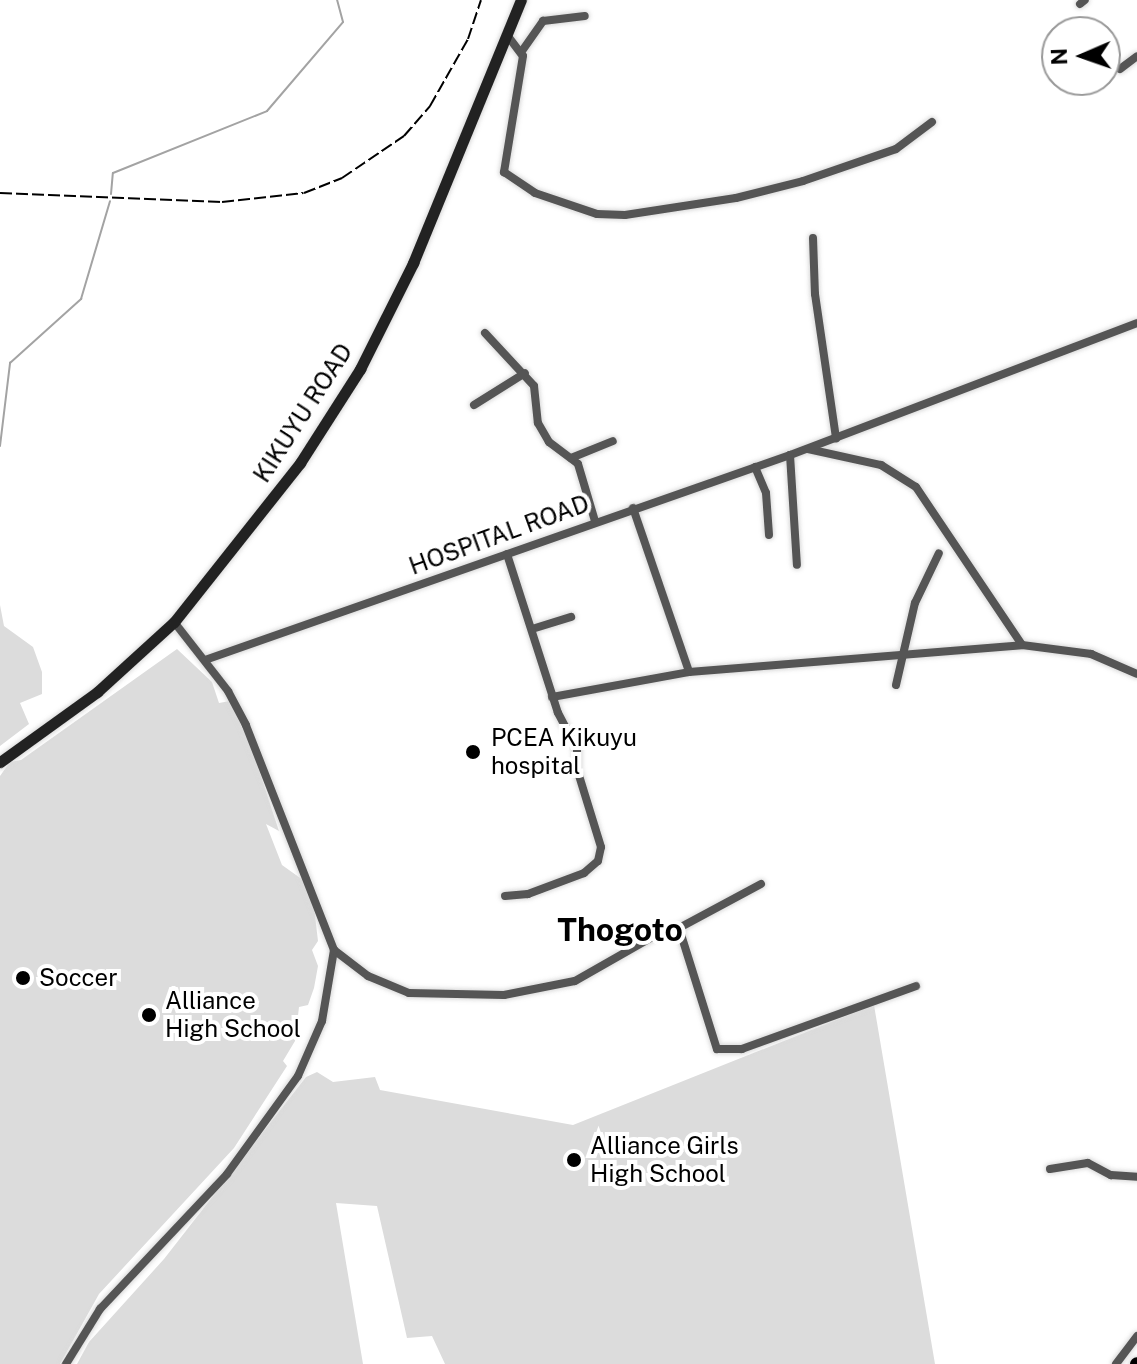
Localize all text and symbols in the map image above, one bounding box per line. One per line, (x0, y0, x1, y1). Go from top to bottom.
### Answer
north arrow (1041, 16, 1121, 96)
text: N (1046, 48, 1072, 66)
street label: KIKUYU ROAD (247, 338, 359, 488)
street label: HOSPITAL ROAD (405, 489, 593, 581)
place label: PCEA Kikuyu hospital (491, 724, 637, 780)
marker: PCEA Kikuyu hospital (462, 741, 484, 763)
district label: Thogoto (557, 911, 683, 949)
place label: Soccer (39, 964, 118, 992)
marker: Soccer (14, 969, 32, 987)
place label: Alliance High School (165, 987, 301, 1043)
marker: Alliance High School (140, 1006, 158, 1024)
place label: Alliance Girls High School (590, 1132, 739, 1188)
marker: Alliance Girls High School (565, 1151, 583, 1169)

